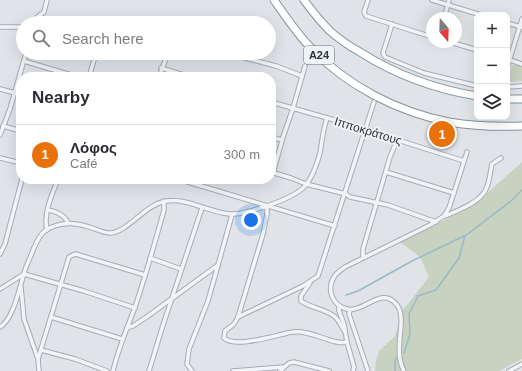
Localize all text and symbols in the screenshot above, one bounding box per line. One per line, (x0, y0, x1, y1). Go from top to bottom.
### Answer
north arrow (426, 12, 462, 48)
map controls (474, 12, 510, 120)
button: + (474, 12, 510, 48)
search box (16, 16, 276, 60)
icon: search (30, 27, 52, 49)
text: Search here (62, 30, 144, 47)
road number: Α24 (304, 46, 334, 64)
button: − (474, 48, 510, 84)
button: layers (474, 84, 510, 120)
text: Nearby (32, 88, 90, 107)
street label: Ιπποκράτους (333, 114, 404, 148)
pin: 1 (429, 119, 455, 149)
text: Λόφος (70, 139, 117, 156)
text: 1 (41, 147, 49, 162)
text: 300 m (224, 147, 260, 162)
text: Café (70, 156, 97, 171)
your location (241, 210, 261, 230)

